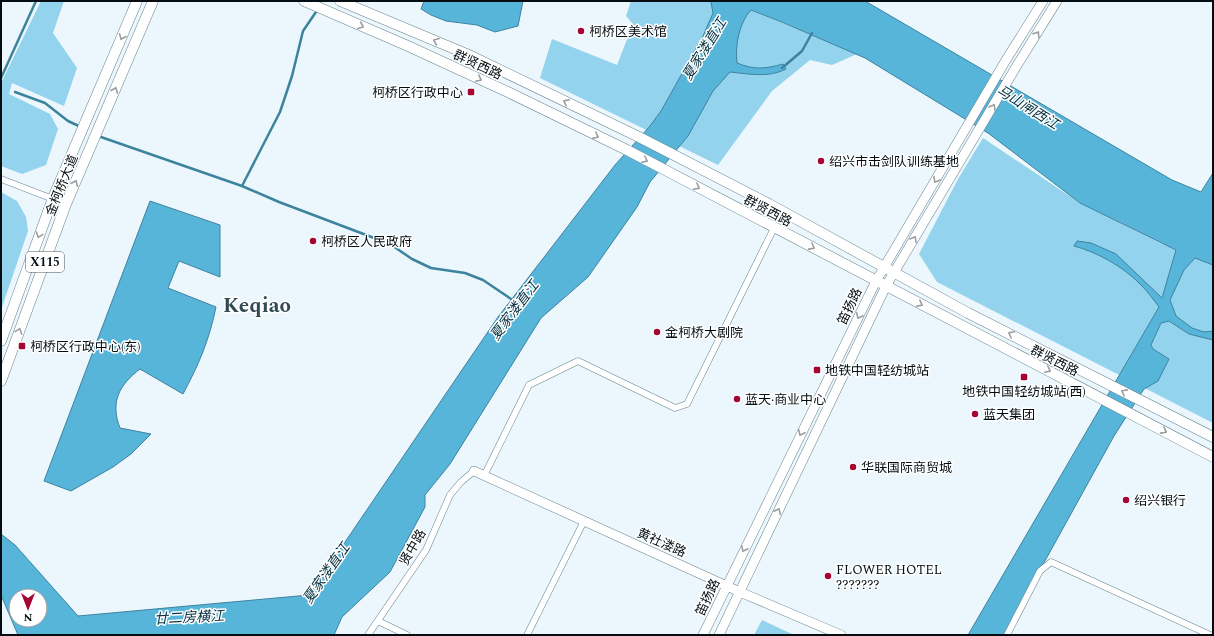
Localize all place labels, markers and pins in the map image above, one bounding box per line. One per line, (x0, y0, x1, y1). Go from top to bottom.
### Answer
place label: 柯桥区美术馆 (589, 22, 667, 42)
marker: 柯桥区美术馆 (576, 26, 586, 36)
place label: 柯桥区行政中心 (372, 83, 463, 103)
marker: 柯桥区行政中心 (466, 87, 476, 97)
place label: 绍兴市击剑队训练基地 (829, 152, 959, 172)
marker: 绍兴市击剑队训练基地 (816, 156, 826, 166)
place label: 柯桥区人民政府 (321, 232, 412, 252)
marker: 柯桥区人民政府 (308, 236, 318, 246)
place label: 金柯桥大剧院 (665, 323, 743, 343)
marker: 金柯桥大剧院 (652, 327, 662, 337)
place label: 柯桥区行政中心(东) (30, 337, 141, 357)
marker: 柯桥区行政中心(东) (17, 341, 27, 351)
place label: 地铁中国轻纺城站 (825, 361, 929, 381)
marker: 地铁中国轻纺城站 (812, 365, 822, 375)
marker: 地铁中国轻纺城站(西) (1019, 372, 1029, 382)
place label: 地铁中国轻纺城站(西) (962, 382, 1086, 402)
place label: 蓝天·商业中心 (745, 390, 826, 410)
marker: 蓝天·商业中心 (732, 394, 742, 404)
place label: 蓝天集团 (983, 405, 1035, 425)
marker: 蓝天集团 (970, 409, 980, 419)
place label: 华联国际商贸城 (861, 458, 952, 478)
marker: 华联国际商贸城 (848, 462, 858, 472)
place label: 绍兴银行 (1134, 491, 1186, 511)
marker: 绍兴银行 (1121, 495, 1131, 505)
place label: FLOWER HOTEL ??????? (836, 560, 942, 595)
marker: FLOWER HOTEL ??????? (823, 571, 833, 581)

